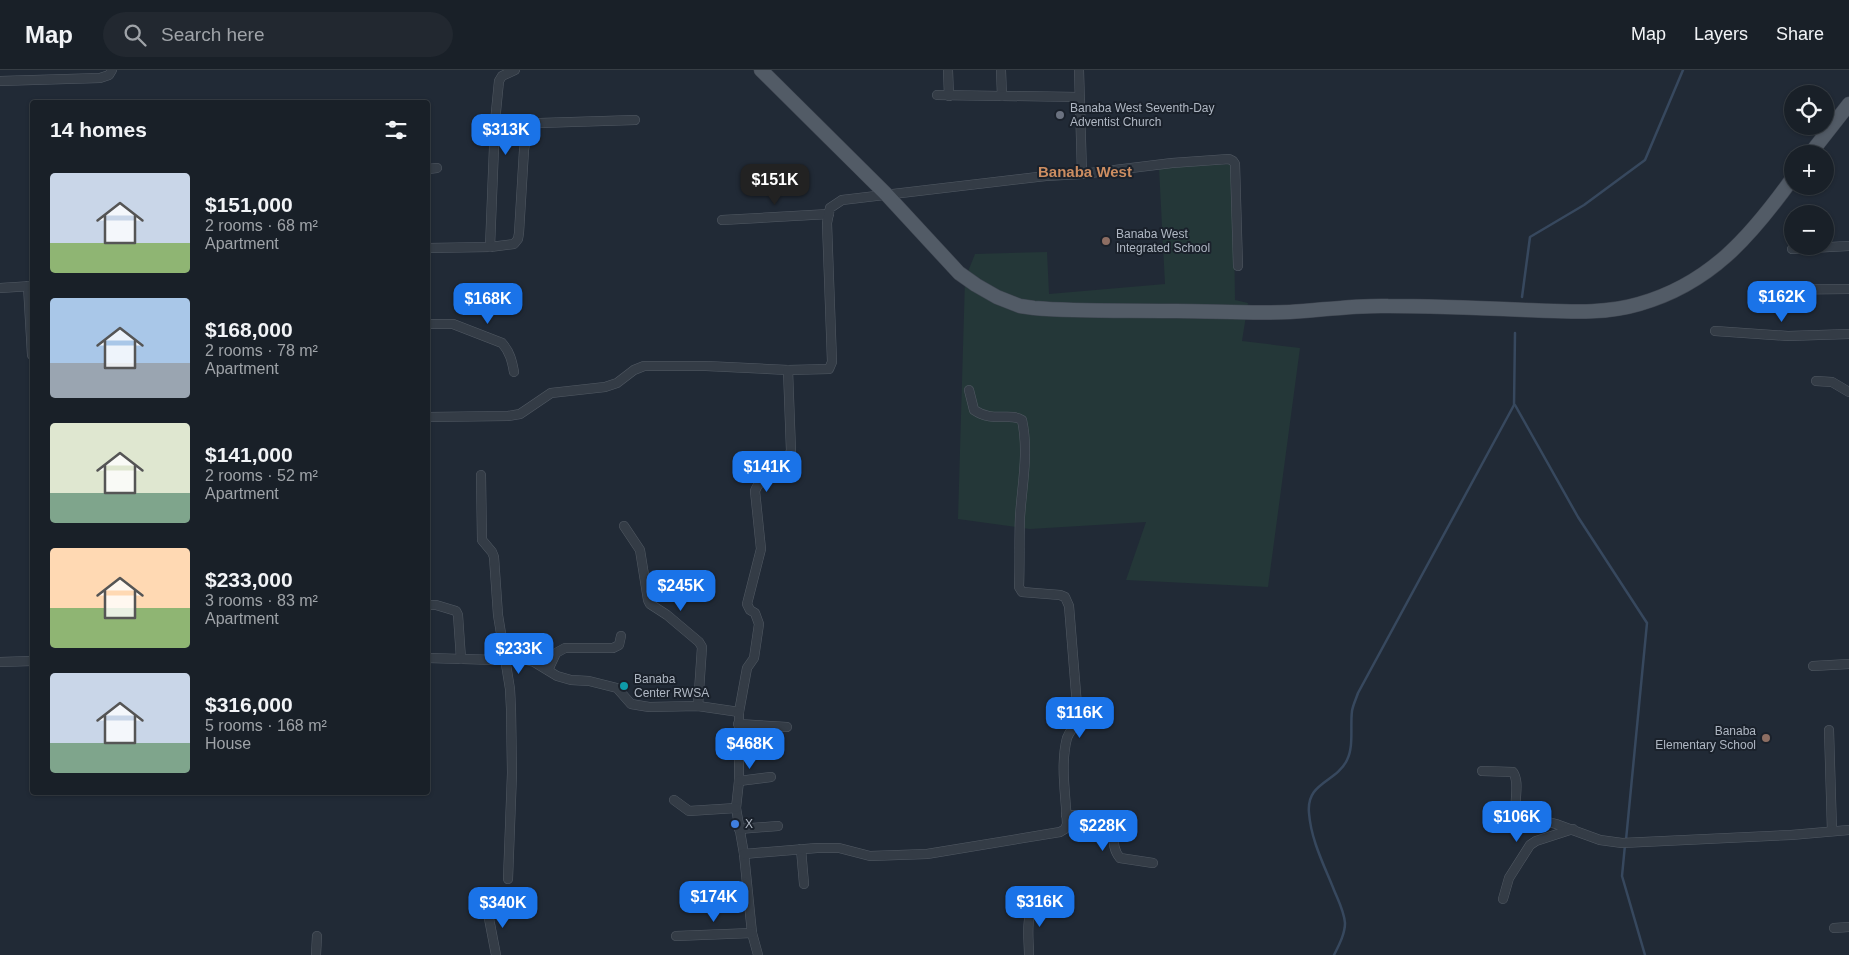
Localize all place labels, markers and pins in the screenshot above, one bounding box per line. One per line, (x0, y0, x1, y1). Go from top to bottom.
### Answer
place label: Banaba West Seventh-Day Adventist Church (1070, 101, 1215, 129)
marker: Banaba West Seventh-Day Adventist Church (1054, 109, 1066, 121)
pin: $313K (471, 114, 541, 156)
pin: $151K (740, 164, 810, 206)
place label: Banaba West Integrated School (1116, 227, 1210, 255)
marker: Banaba West Integrated School (1100, 235, 1112, 247)
pin: $162K (1747, 280, 1817, 323)
pin: $168K (453, 282, 523, 325)
pin: $141K (732, 450, 802, 493)
pin: $245K (646, 570, 716, 612)
pin: $233K (484, 632, 554, 675)
place label: Banaba Center RWSA (634, 672, 709, 700)
marker: Banaba Center RWSA (618, 680, 630, 692)
pin: $116K (1045, 696, 1115, 739)
place label: Banaba Elementary School (1655, 724, 1756, 752)
pin: $468K (715, 728, 785, 770)
marker: Banaba Elementary School (1760, 732, 1772, 744)
pin: $106K (1482, 800, 1552, 843)
pin: $228K (1068, 810, 1138, 852)
place label: X (745, 817, 753, 831)
marker: X (729, 818, 741, 830)
pin: $174K (679, 880, 749, 923)
pin: $340K (468, 886, 538, 929)
pin: $316K (1005, 886, 1075, 928)

